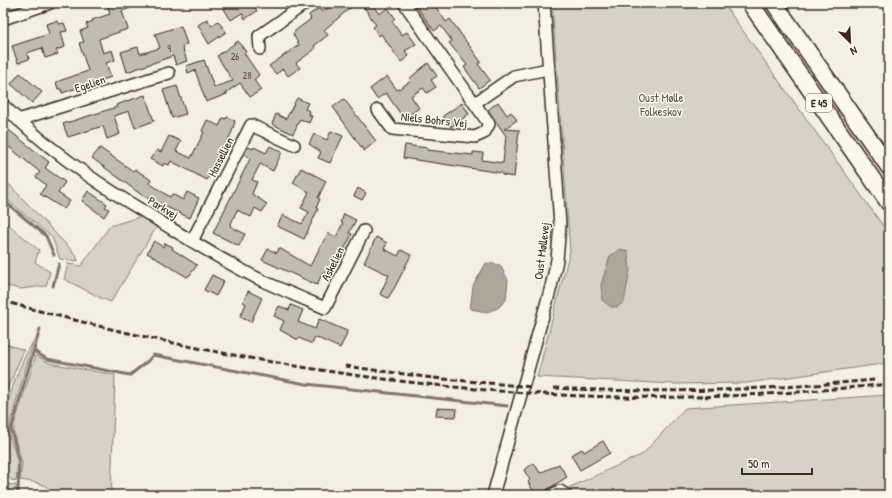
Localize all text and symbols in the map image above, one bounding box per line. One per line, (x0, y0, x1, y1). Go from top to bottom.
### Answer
north arrow (830, 22, 870, 62)
house number: 9 (167, 42, 171, 55)
text: N (848, 44, 860, 59)
house number: 26 (231, 50, 239, 63)
house number: 28 (242, 69, 252, 82)
street label: Egelien (72, 71, 107, 96)
park label: Oust Mølle Folkeskov (638, 89, 684, 120)
road number: E 45 (806, 94, 832, 112)
street label: Niels Bohrs Vej (400, 108, 468, 131)
street label: Hassellien (203, 134, 238, 180)
street label: Parkvej (145, 192, 182, 223)
street label: Oust Møllevej (530, 221, 553, 281)
street label: Askelien (317, 244, 348, 284)
scale bar (742, 450, 812, 476)
text: 50 m (748, 455, 769, 472)

